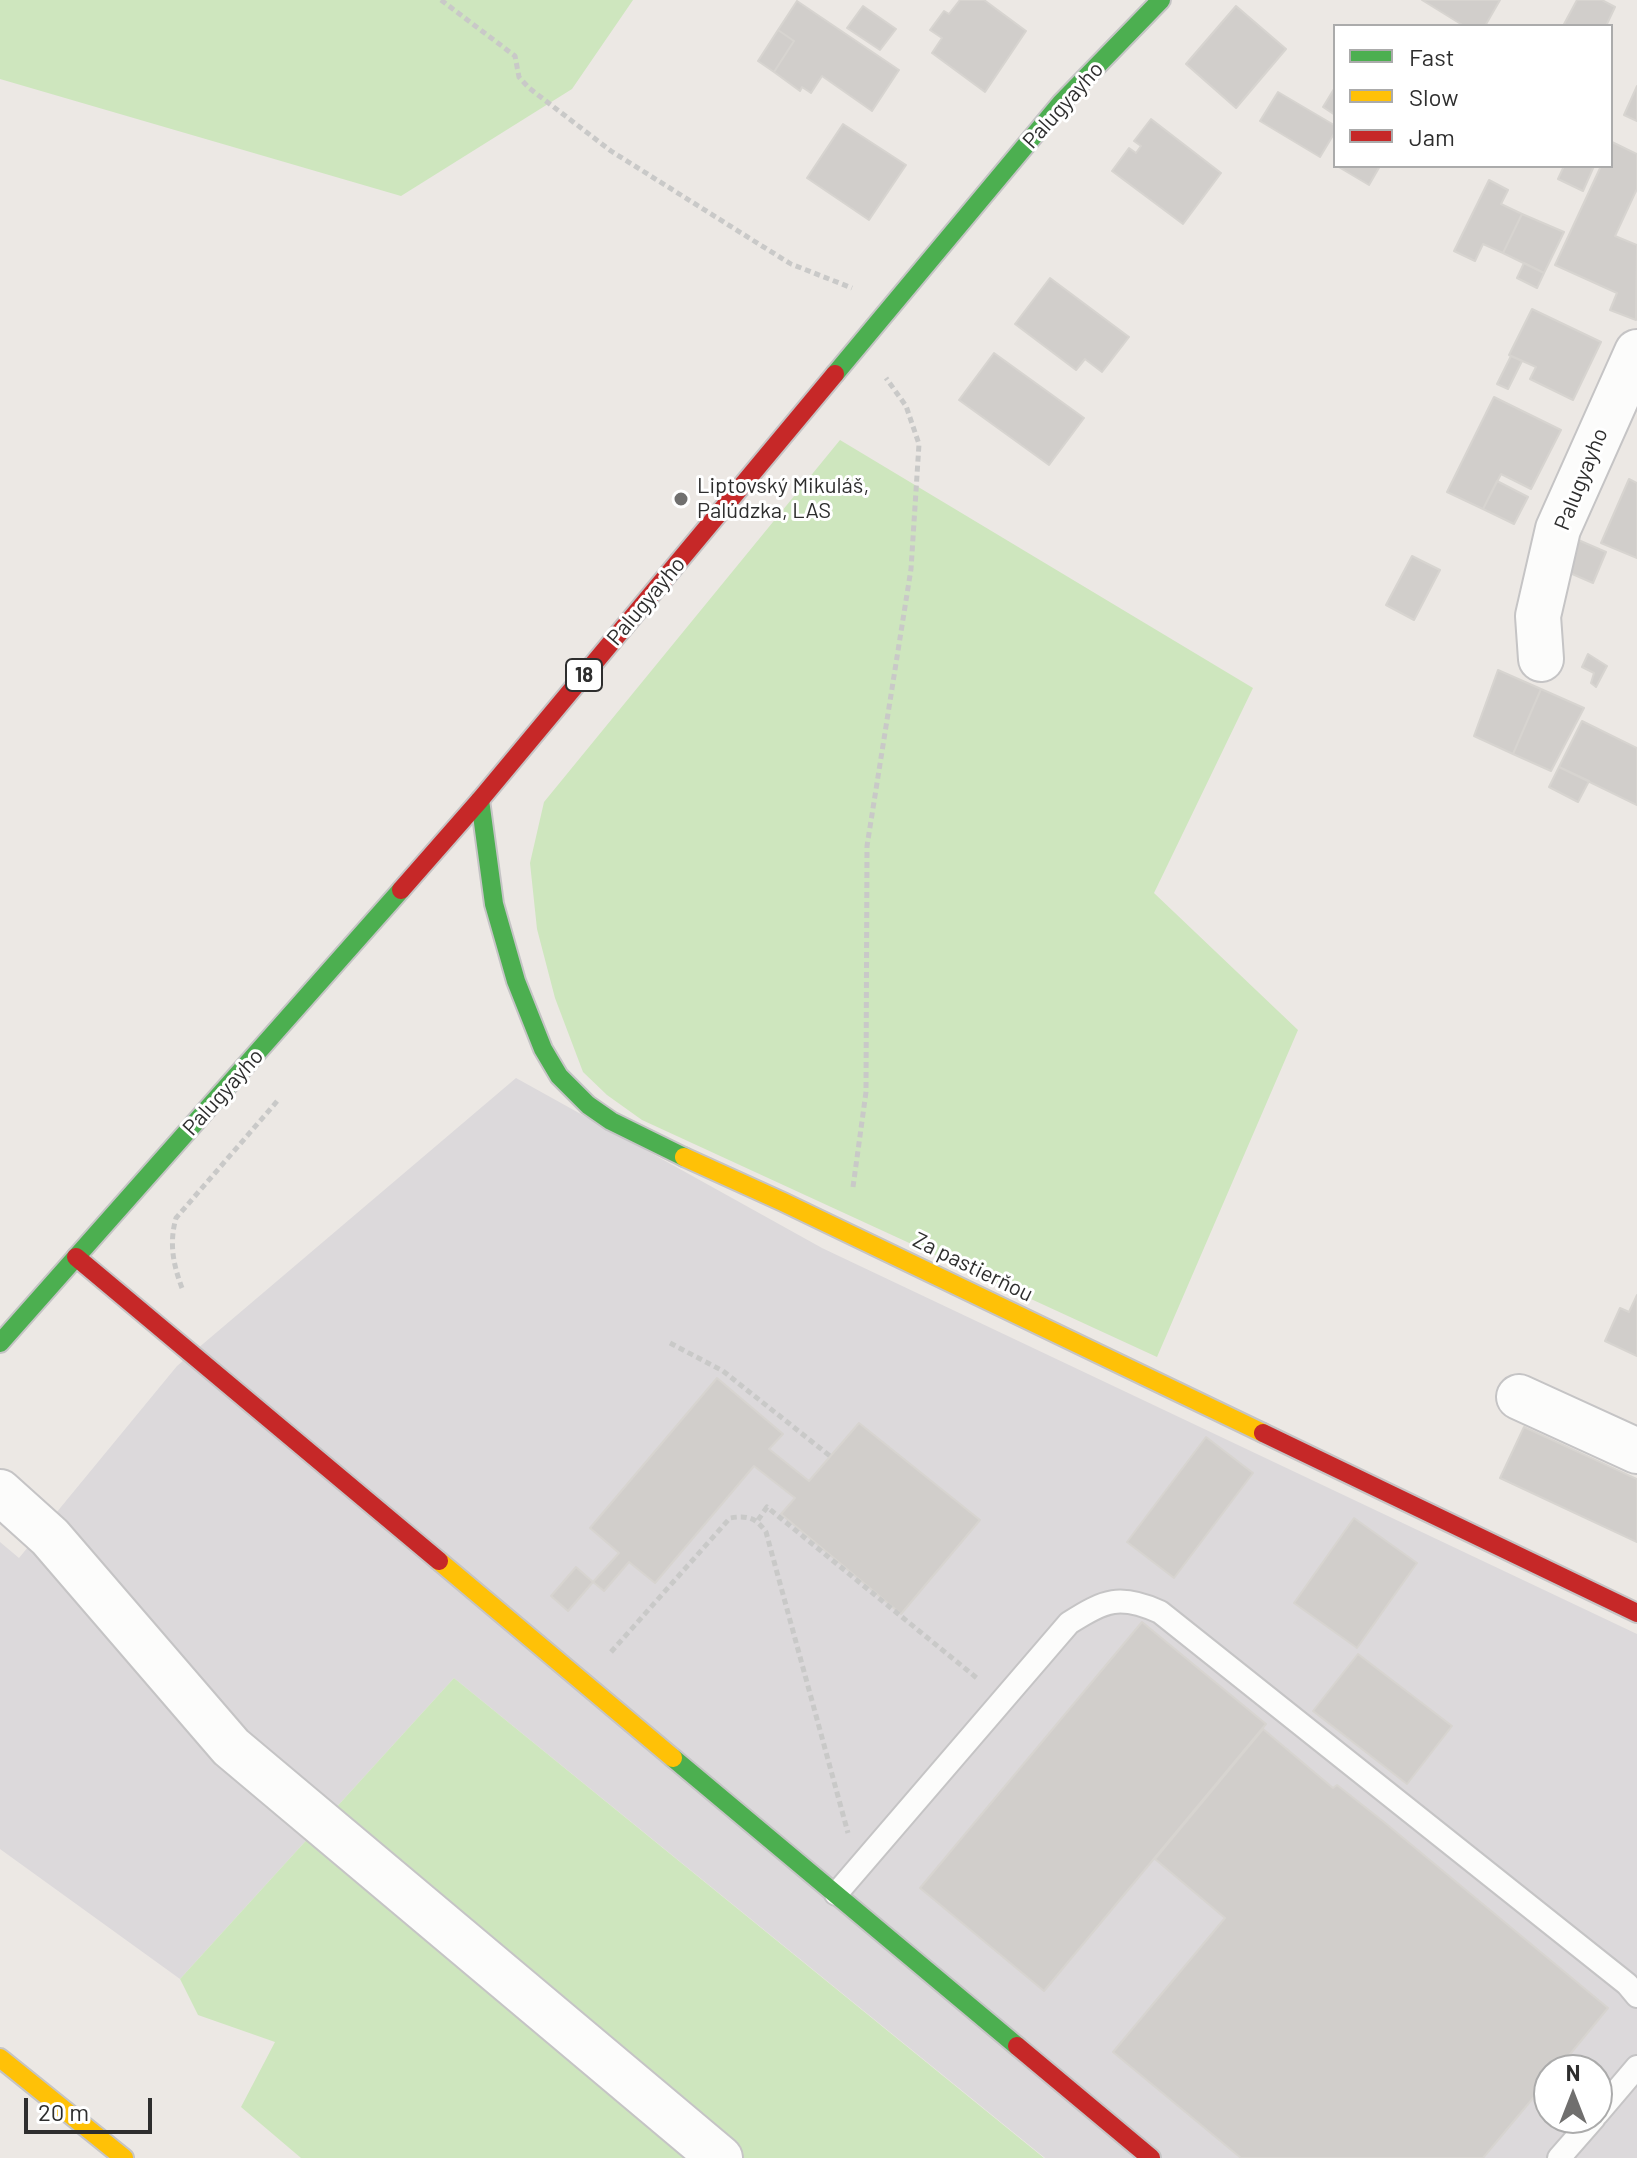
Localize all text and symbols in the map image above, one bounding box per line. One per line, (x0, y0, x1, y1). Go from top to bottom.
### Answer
legend (1333, 24, 1613, 168)
text: Fast (1409, 42, 1454, 71)
street label: Palugyayho (1017, 56, 1109, 154)
text: Slow (1409, 82, 1458, 111)
text: Jam (1409, 122, 1455, 151)
street label: Palugyayho (1549, 424, 1613, 534)
place label: Liptovský Mikuláš, Palúdzka, LAS (697, 473, 869, 524)
marker: Liptovský Mikuláš, Palúdzka, LAS (672, 490, 690, 508)
street label: Palugyayho (601, 551, 691, 651)
road number: 18 (566, 659, 602, 691)
street label: Palugyayho (177, 1043, 269, 1141)
street label: Za pastierňou (909, 1227, 1037, 1307)
north arrow (1533, 2054, 1613, 2134)
text: N (1566, 2059, 1580, 2085)
scale bar (28, 2082, 156, 2132)
text: 20 m (38, 2097, 89, 2126)

